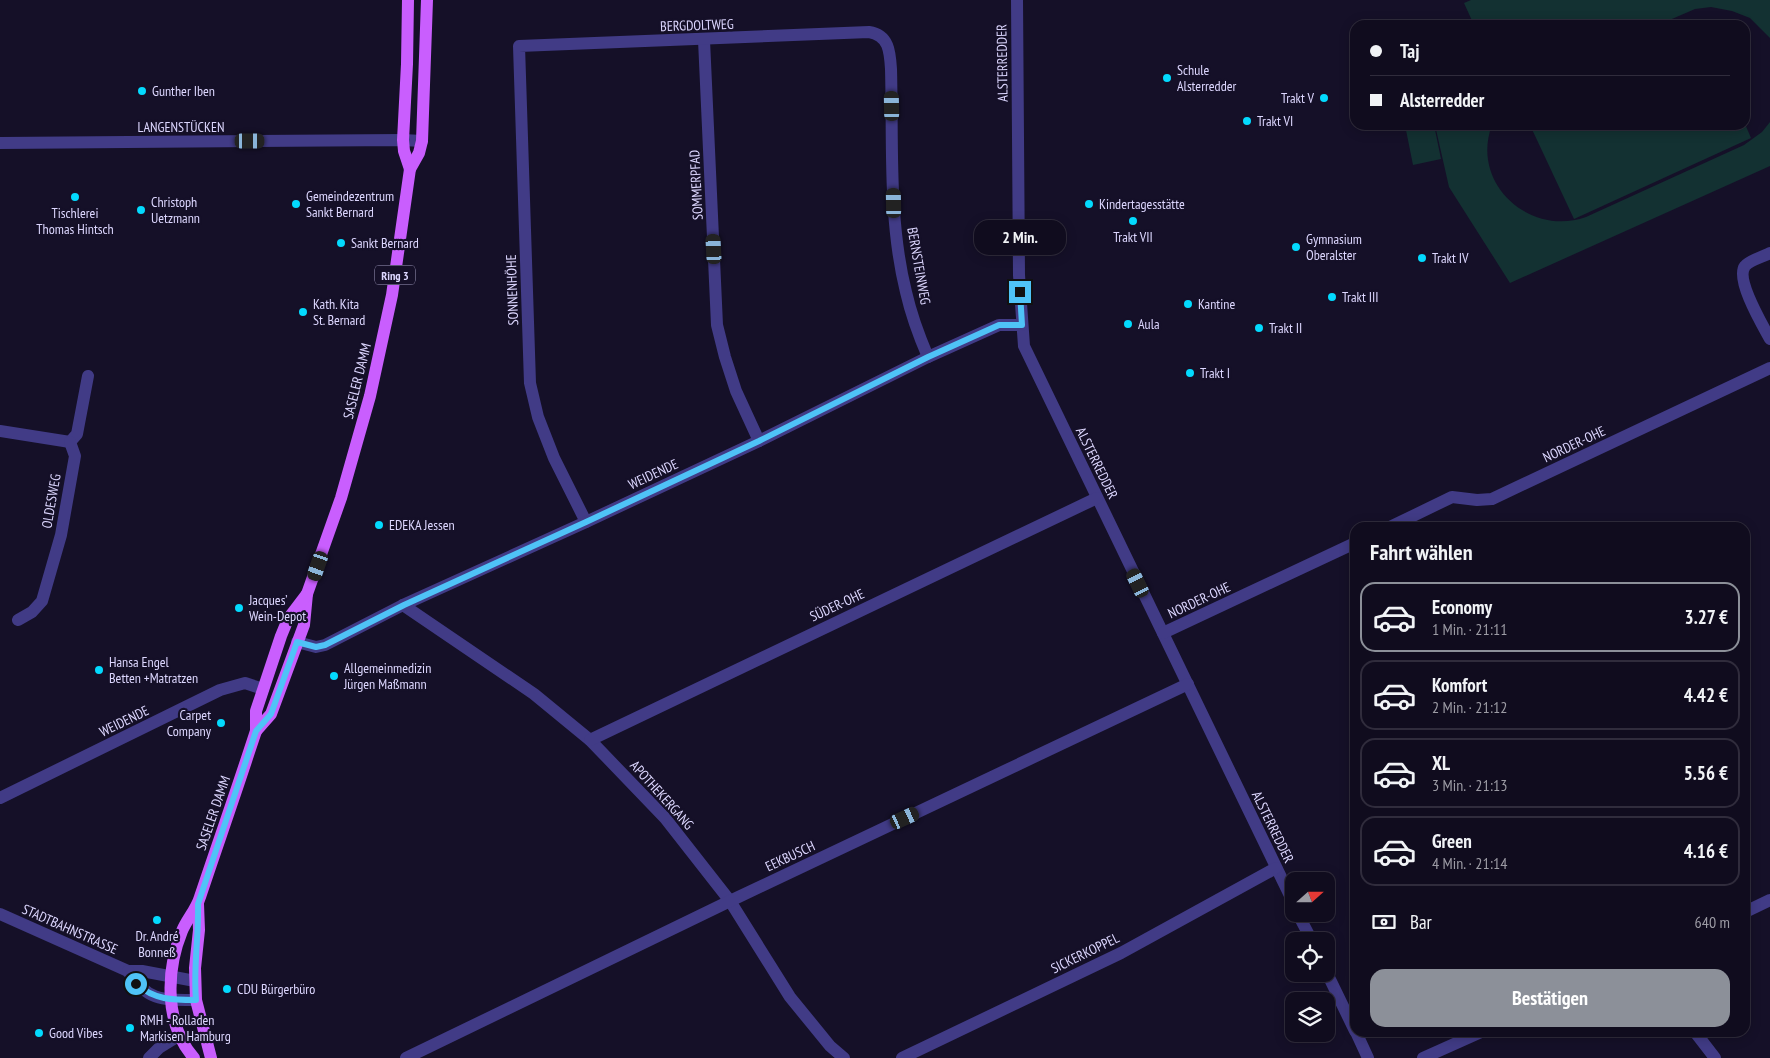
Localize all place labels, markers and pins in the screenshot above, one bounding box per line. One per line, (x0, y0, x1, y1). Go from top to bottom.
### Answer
place label: Schule Alsterredder (1177, 61, 1236, 95)
marker: Schule Alsterredder (1161, 72, 1173, 84)
place label: Gunther Iben (152, 82, 215, 100)
marker: Gunther Iben (136, 85, 148, 97)
place label: Trakt V (1281, 89, 1315, 107)
marker: Trakt V (1318, 92, 1330, 104)
place label: Trakt VI (1257, 112, 1293, 130)
marker: Trakt VI (1241, 115, 1253, 127)
place label: Gemeindezentrum Sankt Bernard (306, 187, 394, 221)
marker: Tischlerei Thomas Hintsch (69, 191, 81, 203)
place label: Christoph Uetzmann (151, 193, 200, 227)
place label: Kindertagesstätte (1099, 195, 1185, 213)
marker: Gemeindezentrum Sankt Bernard (290, 198, 302, 210)
marker: Kindertagesstätte (1083, 198, 1095, 210)
place label: Tischlerei Thomas Hintsch (36, 204, 114, 238)
marker: Christoph Uetzmann (135, 204, 147, 216)
marker: Trakt VII (1127, 215, 1139, 227)
place label: Trakt VII (1113, 228, 1153, 246)
place label: Gymnasium Oberalster (1306, 230, 1362, 264)
place label: Sankt Bernard (351, 234, 419, 252)
marker: Sankt Bernard (335, 237, 347, 249)
marker: Gymnasium Oberalster (1290, 241, 1302, 253)
place label: Trakt IV (1432, 249, 1469, 267)
marker: Trakt IV (1416, 252, 1428, 264)
place label: Trakt III (1342, 288, 1379, 306)
marker: Trakt III (1326, 291, 1338, 303)
place label: Kath. Kita St. Bernard (313, 295, 365, 329)
place label: Kantine (1198, 295, 1235, 313)
marker: Kantine (1182, 298, 1194, 310)
marker: Kath. Kita St. Bernard (297, 306, 309, 318)
place label: Aula (1138, 315, 1160, 333)
marker: Aula (1122, 318, 1134, 330)
place label: Trakt II (1269, 319, 1302, 337)
marker: Trakt II (1253, 322, 1265, 334)
place label: Trakt I (1200, 364, 1230, 382)
marker: Trakt I (1184, 367, 1196, 379)
place label: EDEKA Jessen (389, 516, 455, 534)
marker: EDEKA Jessen (373, 519, 385, 531)
place label: Jacques’ Wein-Depot (248, 591, 306, 625)
marker: Jacques’ Wein-Depot (233, 602, 245, 614)
place label: Hansa Engel Betten +Matratzen (109, 653, 198, 687)
place label: Allgemeinmedizin Jürgen Maßmann (343, 659, 431, 693)
marker: Hansa Engel Betten +Matratzen (93, 664, 105, 676)
marker: Allgemeinmedizin Jürgen Maßmann (328, 670, 340, 682)
place label: Carpet Company (167, 706, 212, 740)
marker: Carpet Company (215, 717, 227, 729)
marker: Dr. André Bonneß (151, 914, 163, 926)
place label: Dr. André Bonneß (135, 927, 179, 961)
place label: CDU Bürgerbüro (237, 980, 315, 998)
marker: CDU Bürgerbüro (221, 983, 233, 995)
place label: RMH - Rolladen Markisen Hamburg (140, 1011, 231, 1045)
marker: RMH - Rolladen Markisen Hamburg (124, 1022, 136, 1034)
place label: Good Vibes (49, 1024, 103, 1042)
marker: Good Vibes (33, 1027, 45, 1039)

